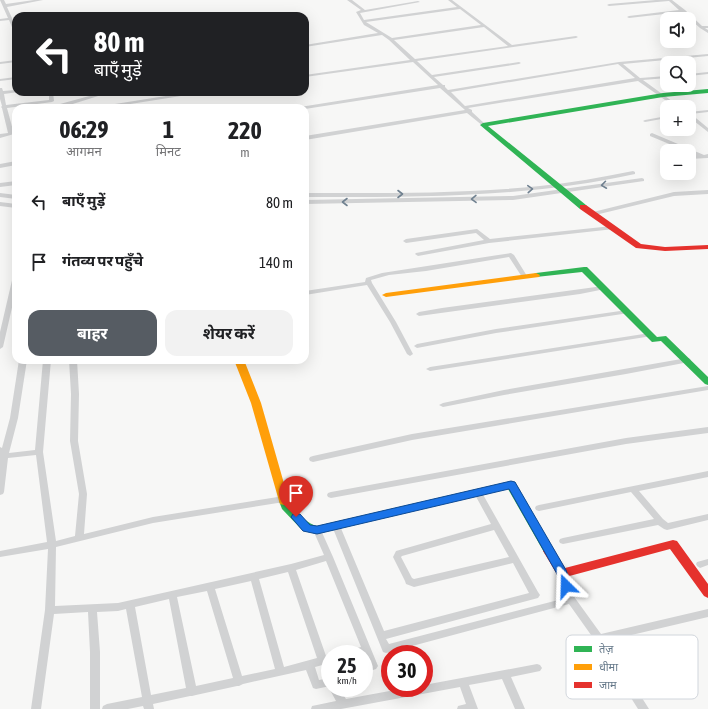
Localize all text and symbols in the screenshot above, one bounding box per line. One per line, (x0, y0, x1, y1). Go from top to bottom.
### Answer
map controls (660, 12, 696, 180)
button: sound (660, 12, 696, 48)
text: 80 m (94, 26, 144, 58)
icon: left (28, 28, 80, 80)
button: search (660, 56, 696, 92)
text: बाएँ मुड़ें (94, 59, 142, 80)
button: + (660, 100, 696, 136)
text: 06:29 (59, 116, 109, 143)
text: 1 (163, 116, 174, 143)
text: 220 (228, 117, 262, 144)
text: आगमन (66, 144, 102, 159)
text: मिनट (156, 144, 181, 159)
button: − (660, 144, 696, 180)
text: m (240, 145, 250, 160)
one-way arrow (601, 181, 607, 189)
one-way arrow (527, 185, 533, 194)
one-way arrow (397, 190, 403, 198)
icon: left (28, 191, 50, 213)
text: बाएँ मुड़ें (62, 192, 105, 209)
text: 80 m (266, 194, 293, 211)
one-way arrow (471, 194, 477, 203)
one-way arrow (342, 198, 348, 206)
icon: arrive (28, 251, 50, 273)
text: गंतव्य पर पहुँचे (62, 252, 143, 269)
text: 140 m (259, 254, 293, 271)
button: बाहर (28, 310, 157, 356)
button: शेयर करें (165, 310, 293, 356)
pin (279, 476, 313, 517)
icon: arrive (285, 482, 307, 504)
position arrow (545, 565, 587, 607)
legend (566, 635, 698, 699)
text: तेज़ (599, 643, 614, 655)
speed limit sign: 30 (381, 645, 433, 697)
text: 25 (338, 654, 356, 677)
text: धीमा (599, 661, 618, 673)
text: km/h (337, 675, 357, 686)
text: जाम (599, 679, 617, 691)

